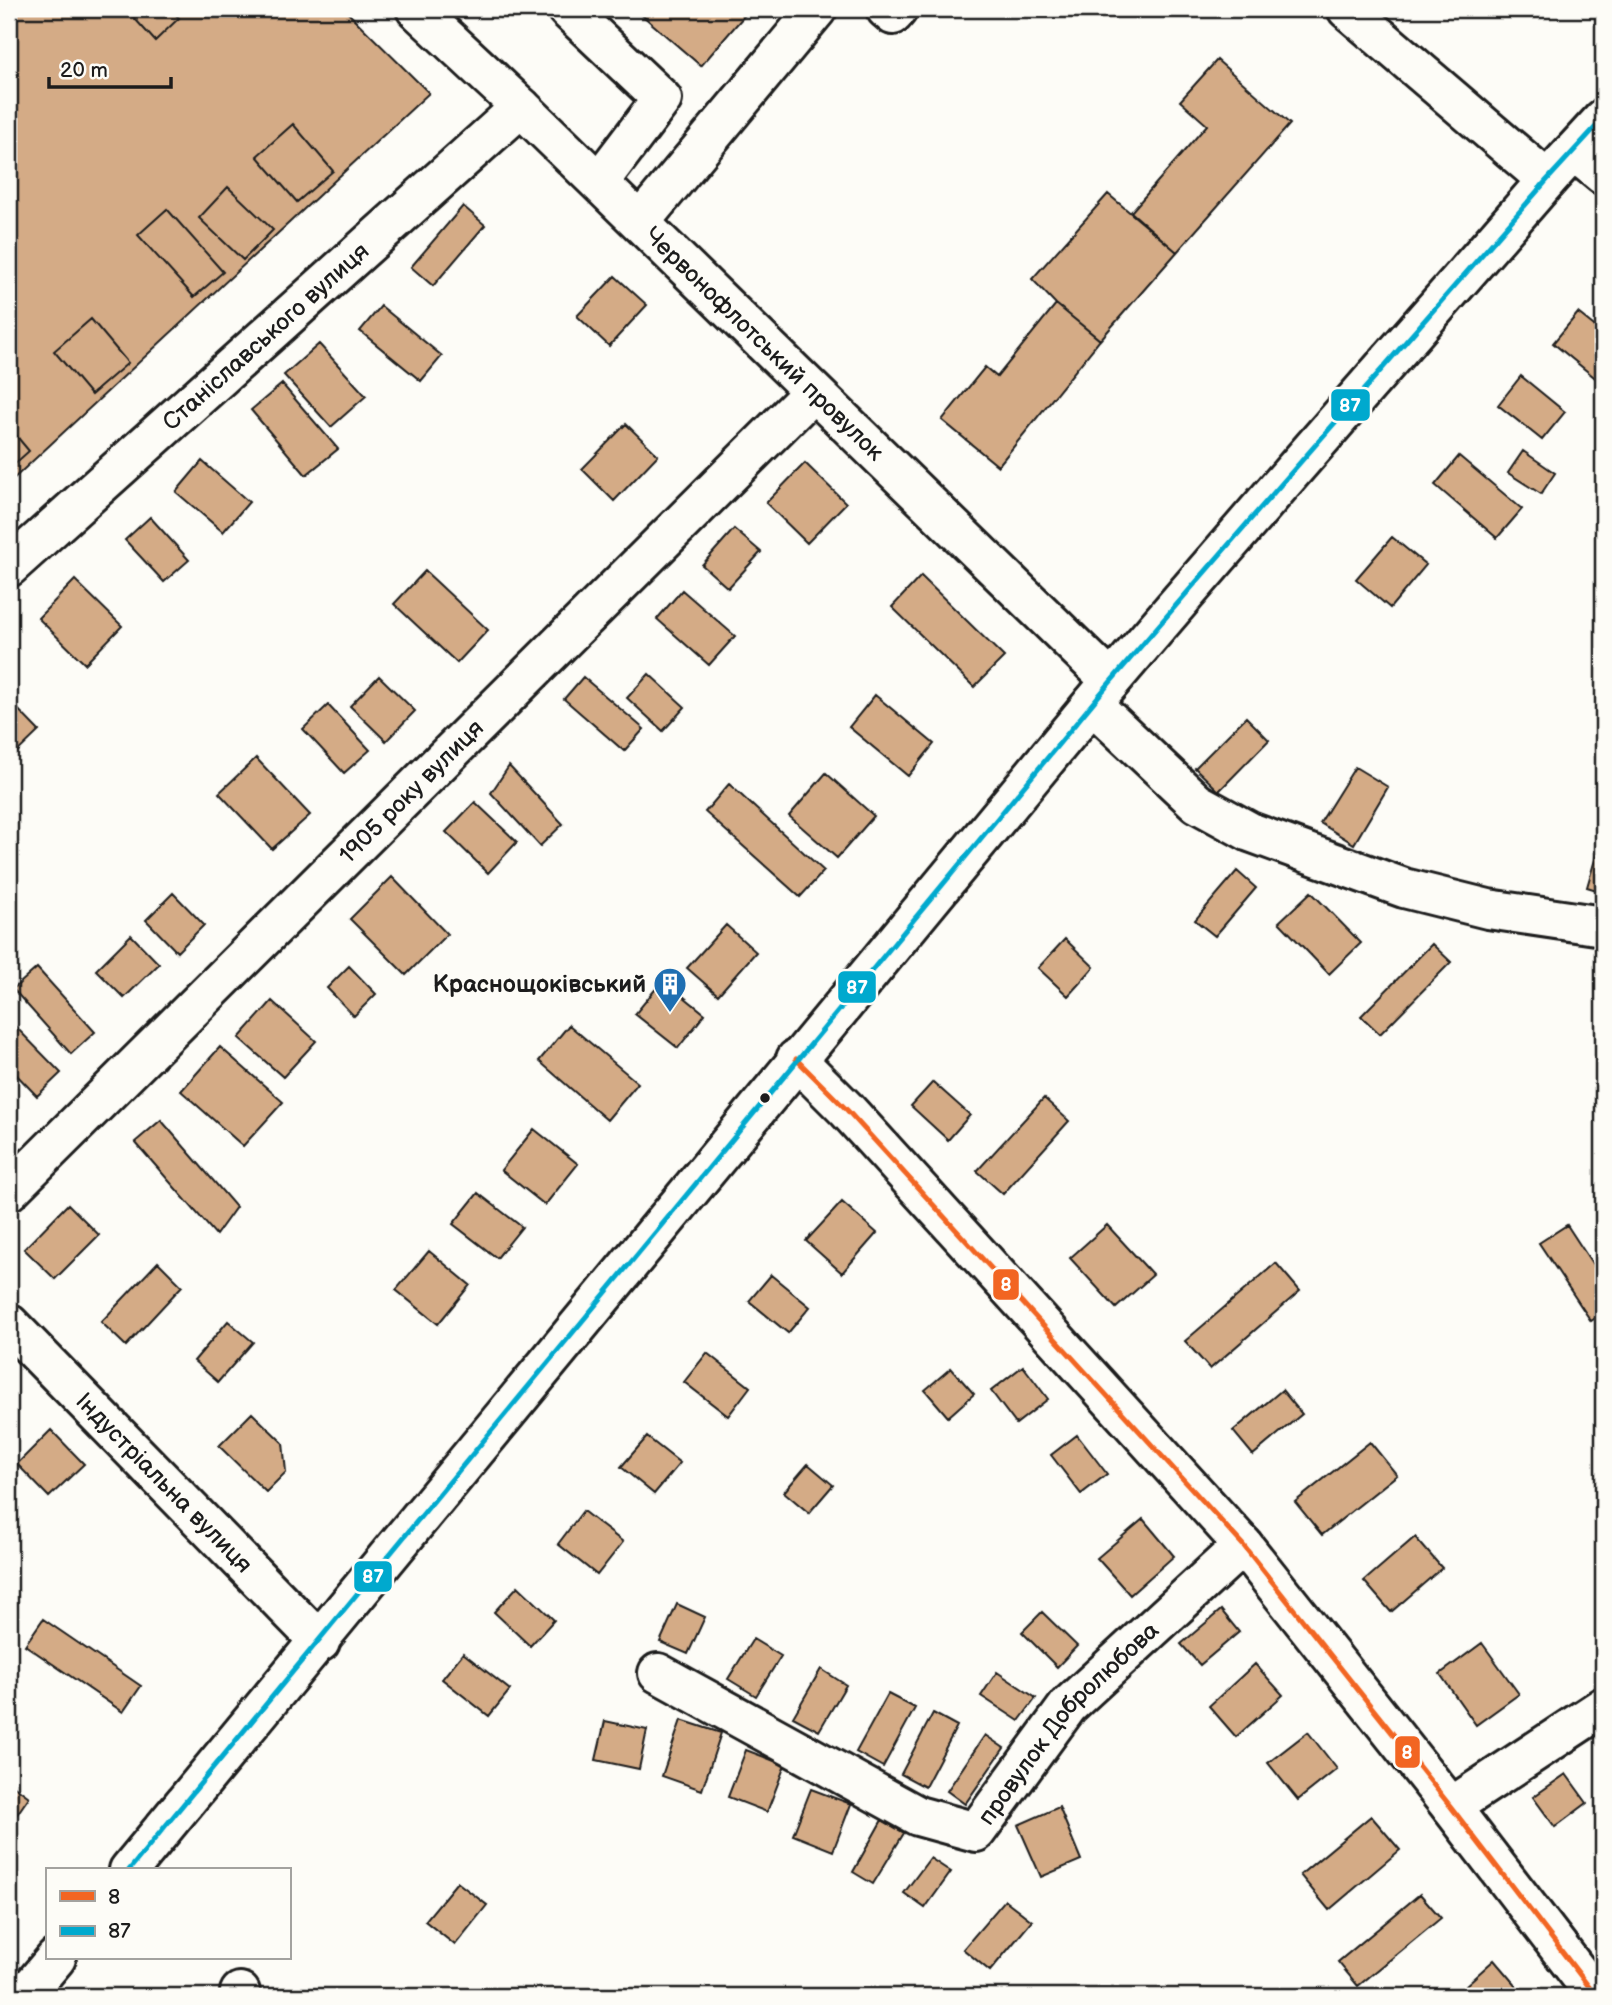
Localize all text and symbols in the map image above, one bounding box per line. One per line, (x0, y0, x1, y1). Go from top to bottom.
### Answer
scale bar (49, 46, 172, 90)
text: 20 m (60, 58, 108, 83)
street label: Червонофлотський провулок (638, 221, 890, 467)
street label: Станіславського вулиця (157, 237, 375, 437)
line badge: 87 (1330, 388, 1371, 422)
text: 87 (1339, 395, 1361, 418)
street label: 1905 року вулиця (333, 714, 490, 870)
building icon: Краснощоківський (651, 965, 689, 1014)
place label: Краснощоківський (433, 970, 646, 999)
line badge: 87 (837, 970, 877, 1004)
text: 87 (846, 977, 868, 1000)
unlabelled marker (758, 1091, 772, 1105)
line badge: 8 (992, 1268, 1020, 1301)
text: 8 (1000, 1274, 1012, 1297)
street label: Індустріальна вулиця (69, 1387, 258, 1579)
line badge: 87 (353, 1560, 393, 1593)
text: 87 (362, 1566, 384, 1589)
street label: провулок Добролюбова (972, 1616, 1165, 1831)
line badge: 8 (1394, 1735, 1421, 1769)
text: 8 (1401, 1742, 1413, 1765)
legend (46, 1868, 290, 1960)
text: 8 (108, 1885, 120, 1910)
text: 87 (108, 1919, 131, 1944)

